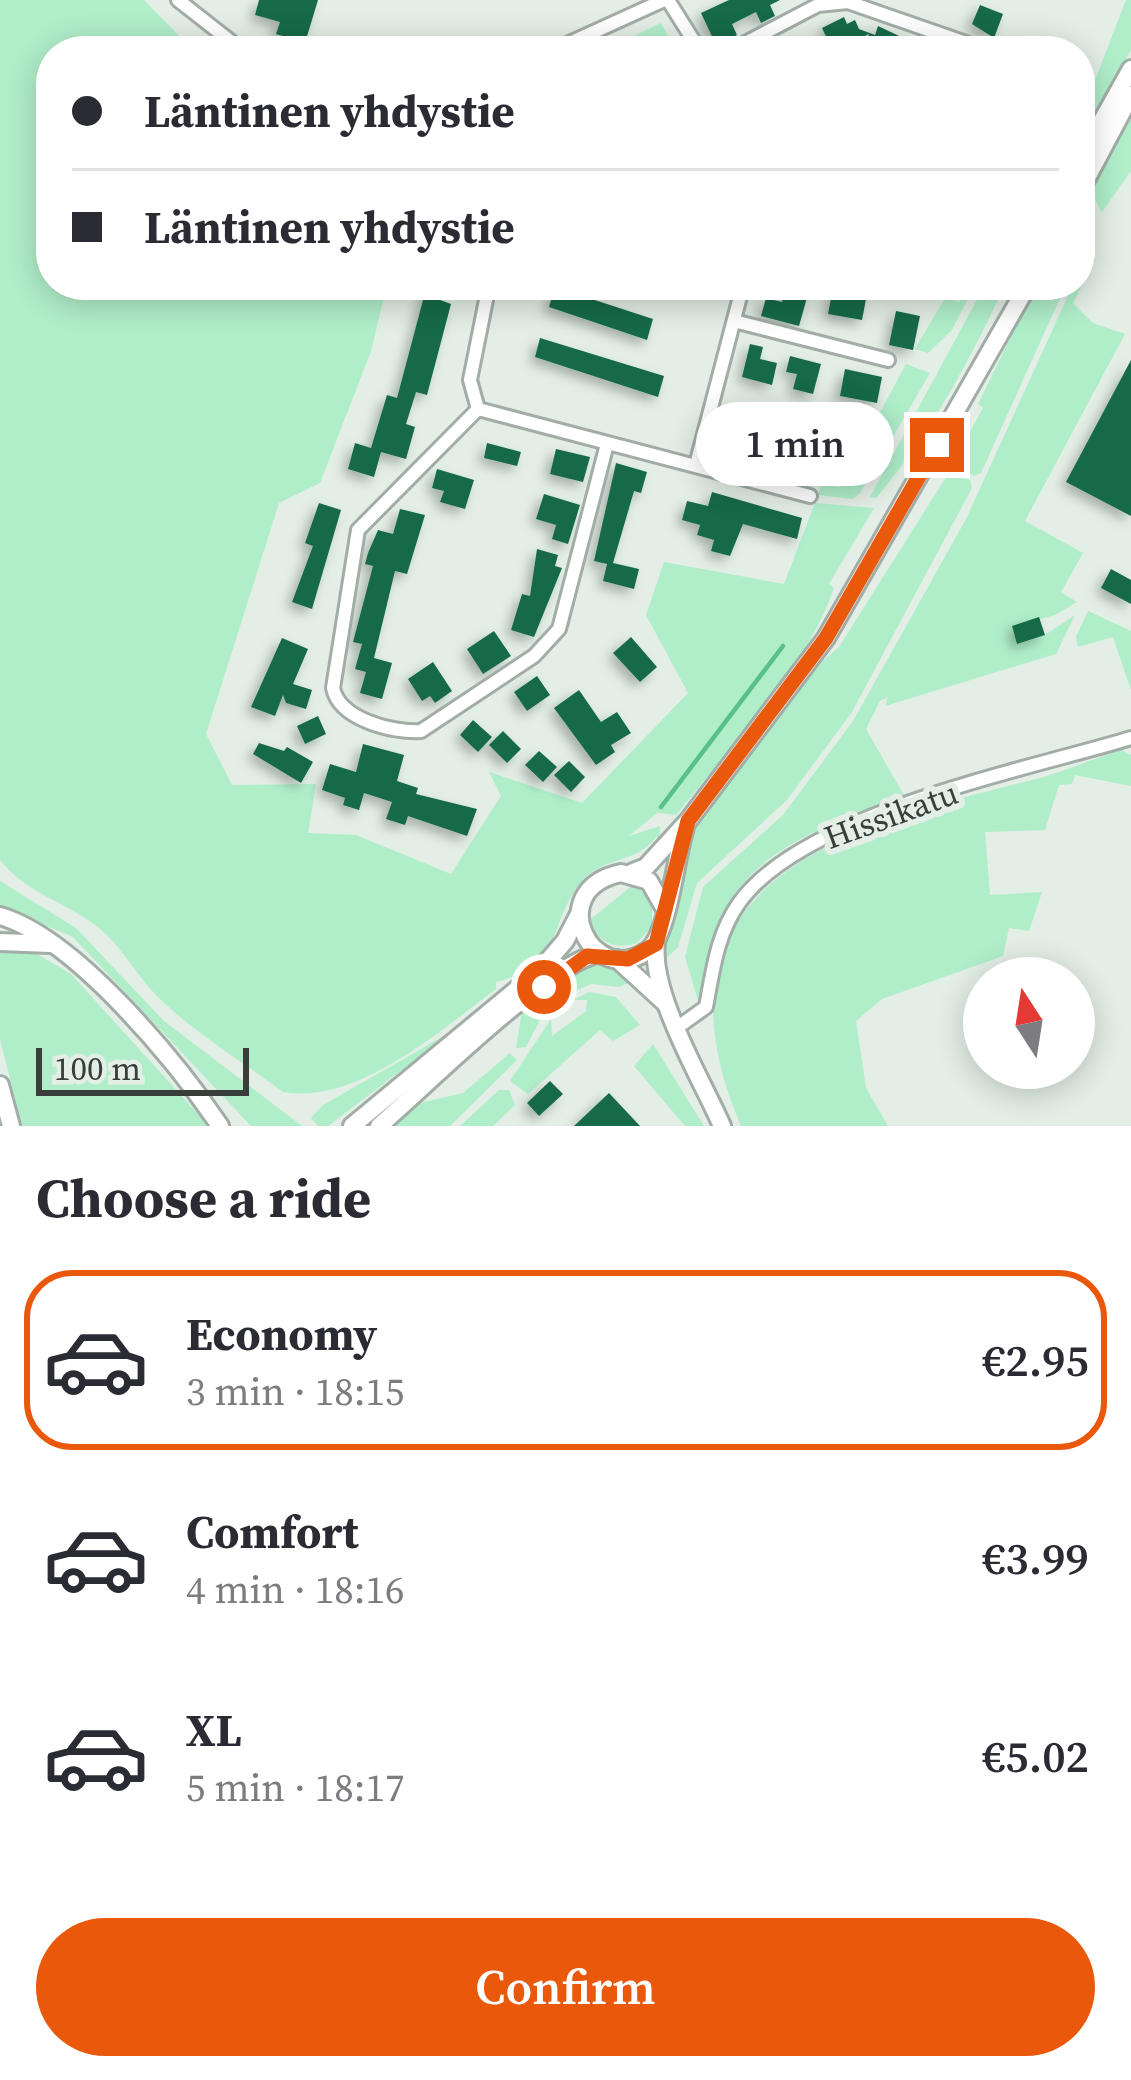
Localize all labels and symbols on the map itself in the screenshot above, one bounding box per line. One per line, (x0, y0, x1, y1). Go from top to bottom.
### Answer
callout: 1 min (697, 403, 895, 487)
route end (910, 418, 964, 472)
street label: Hissikatu (818, 770, 964, 860)
north arrow (963, 957, 1095, 1089)
route start (517, 960, 571, 1014)
scale bar (36, 1042, 249, 1095)

